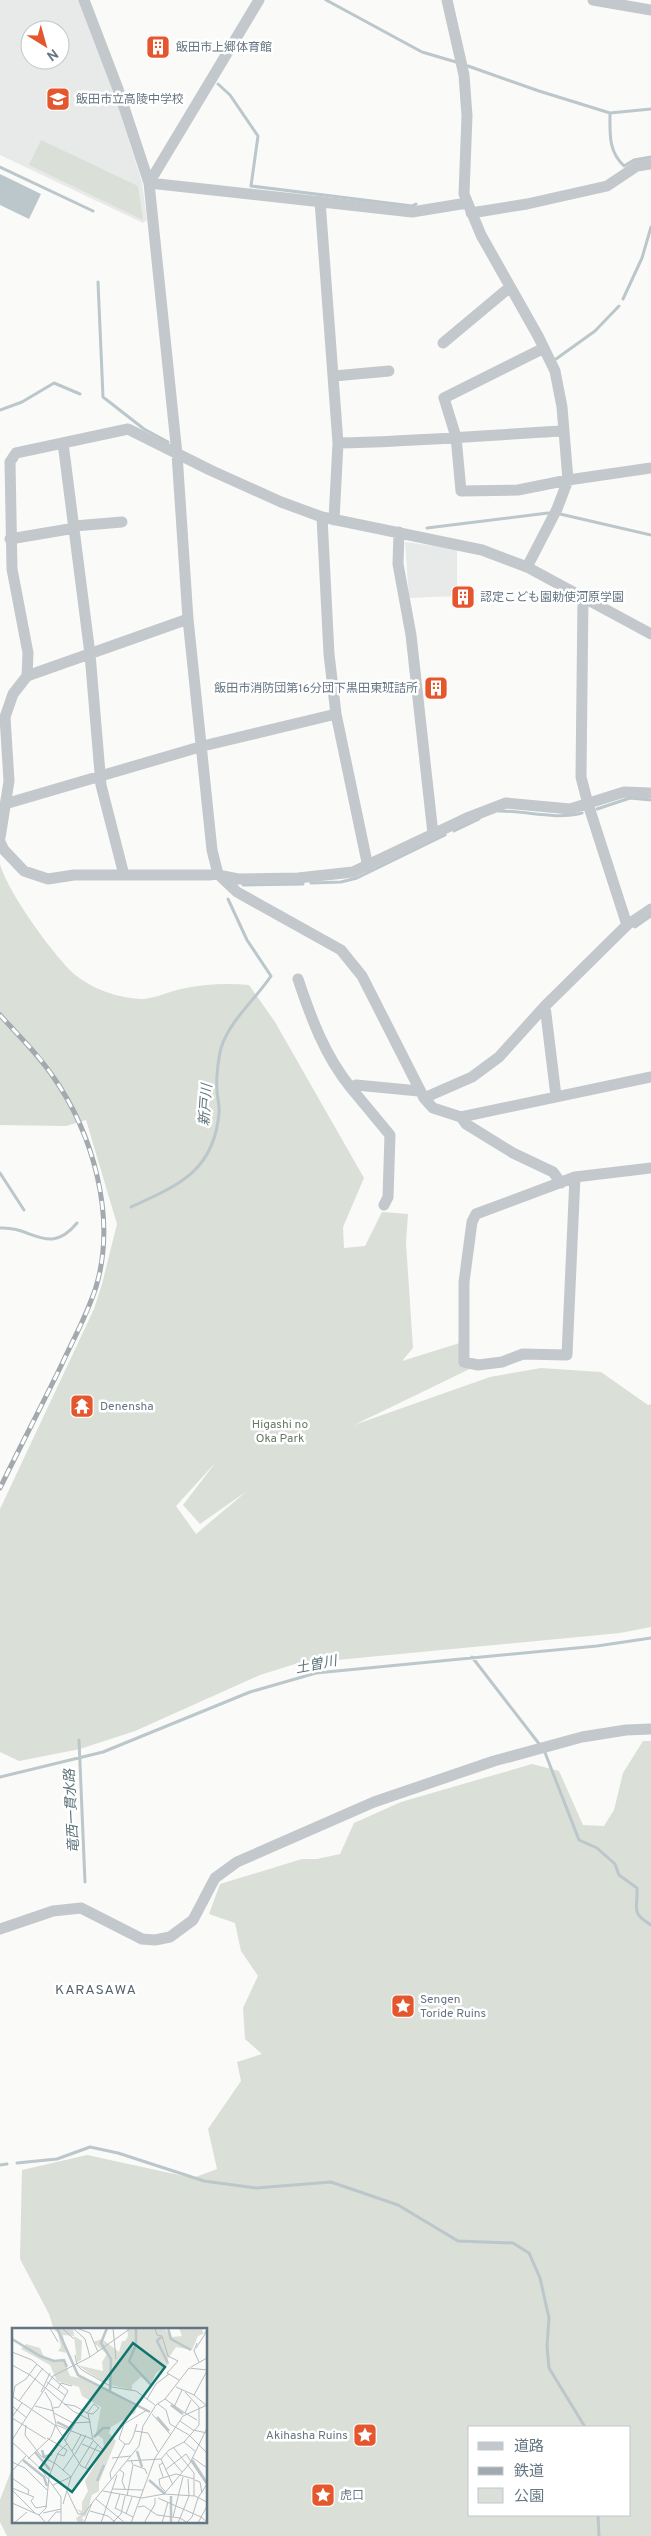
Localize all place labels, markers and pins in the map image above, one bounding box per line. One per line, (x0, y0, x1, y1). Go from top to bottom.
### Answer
building icon: 飯田市上郷体育館 (145, 34, 171, 60)
place label: 飯田市上郷体育館 (176, 40, 272, 56)
school or university icon: 飯田市立高陵中学校 (45, 86, 71, 112)
place label: 飯田市立高陵中学校 (76, 92, 184, 108)
building icon: 認定こども園勅使河原学園 (450, 584, 476, 610)
place label: 認定こども園勅使河原学園 (480, 590, 624, 606)
building icon: 飯田市消防団第16分団下黒田東班詰所 (423, 675, 449, 701)
place label: 飯田市消防団第16分団下黒田東班詰所 (214, 681, 418, 697)
temple icon: Denensha (69, 1393, 95, 1419)
place label: Denensha (100, 1399, 154, 1415)
place label: Sengen Toride Ruins (420, 1992, 486, 2022)
place icon: Sengen Toride Ruins (390, 1993, 416, 2019)
place icon: Akihasha Ruins (352, 2422, 378, 2448)
place label: Akihasha Ruins (266, 2428, 348, 2444)
place icon: 虎口 (310, 2482, 336, 2508)
place label: 虎口 (340, 2488, 364, 2504)

